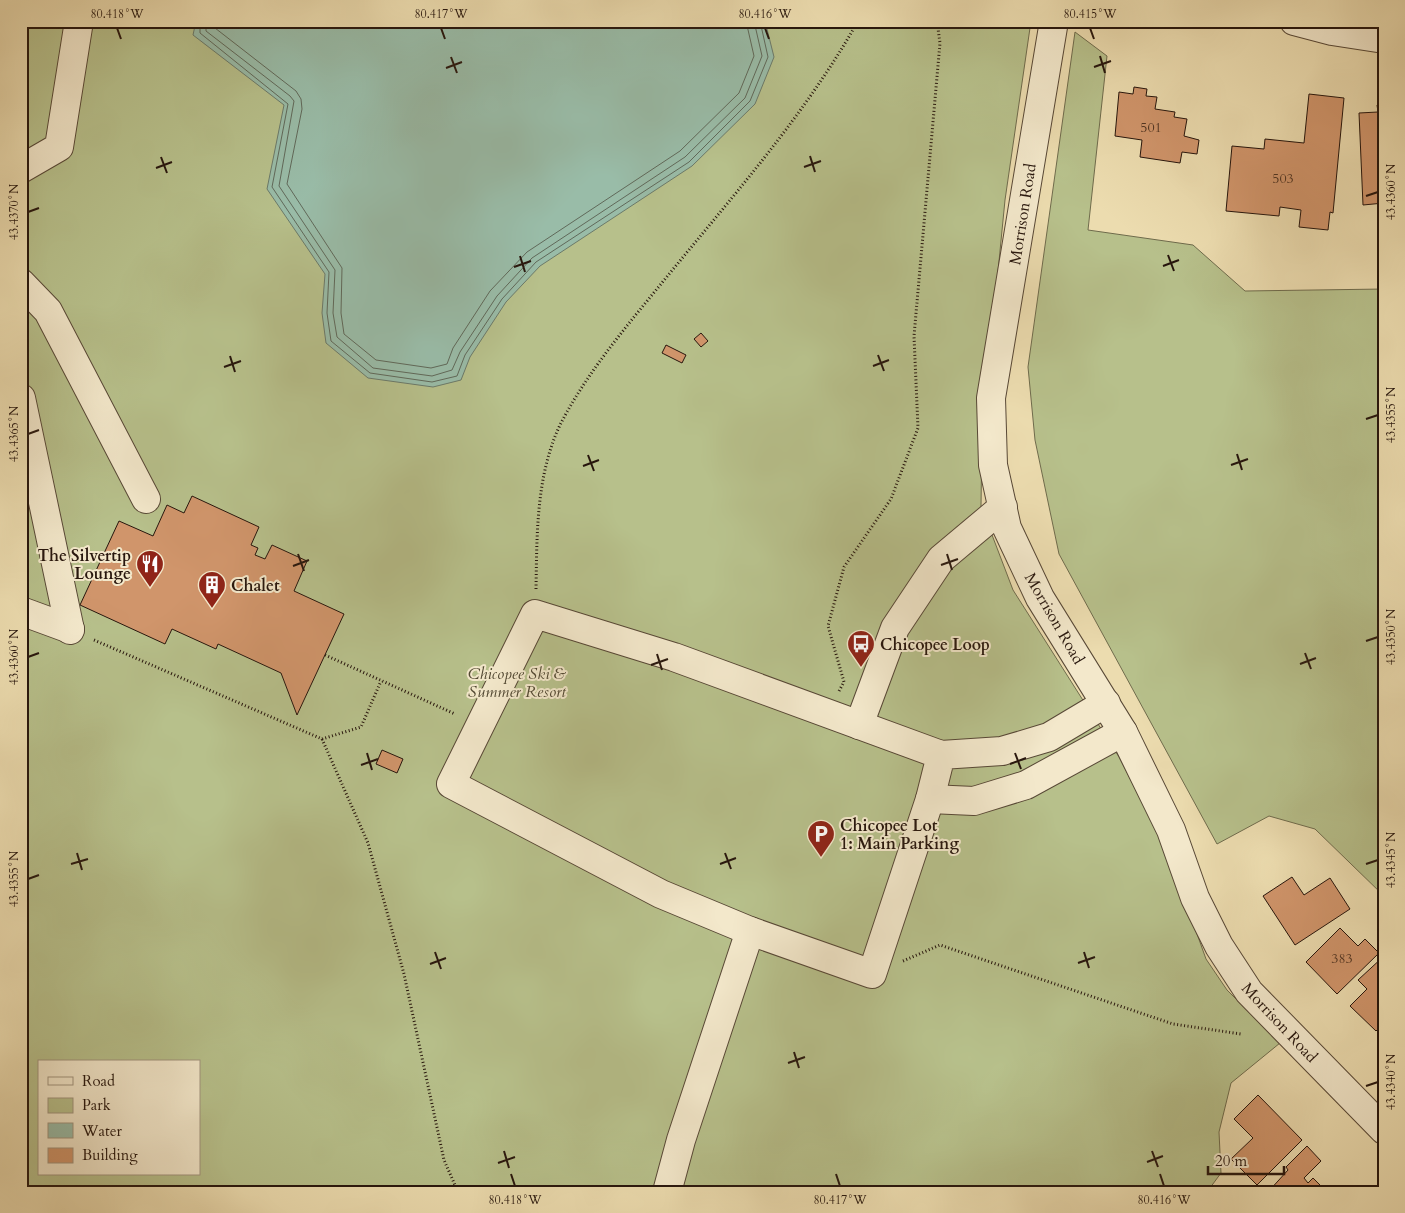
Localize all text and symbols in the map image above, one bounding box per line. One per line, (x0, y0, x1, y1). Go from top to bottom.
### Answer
text: 80.418°W (90, 6, 144, 22)
text: 80.417°W (414, 6, 468, 22)
text: 80.416°W (738, 6, 792, 22)
text: 80.415°W (1063, 6, 1117, 22)
house number: 501 (1140, 118, 1162, 137)
street label: Morrison Road (1004, 161, 1042, 266)
text: 43.4360°N (1383, 163, 1399, 220)
house number: 503 (1272, 169, 1294, 188)
text: 43.4370°N (6, 183, 22, 240)
text: 43.4355°N (1383, 386, 1399, 443)
text: 43.4365°N (6, 405, 22, 462)
place label: The Silvertip Lounge (38, 545, 131, 585)
restaurant icon: The Silvertip Lounge (135, 549, 165, 588)
street label: Morrison Road (1019, 569, 1090, 669)
building icon: Chalet (197, 570, 227, 609)
place label: Chalet (231, 575, 280, 597)
text: 43.4350°N (1383, 608, 1399, 665)
text: 43.4360°N (6, 628, 22, 685)
bus stop icon: Chicopee Loop (846, 629, 876, 668)
place label: Chicopee Loop (880, 634, 990, 656)
park label: Chicopee Ski & Summer Resort (468, 663, 566, 703)
place label: Chicopee Lot 1: Main Parking (840, 815, 959, 855)
parking icon: Chicopee Lot 1: Main Parking (806, 819, 836, 858)
text: 43.4345°N (1383, 831, 1399, 888)
text: 43.4355°N (6, 850, 22, 907)
house number: 383 (1331, 949, 1353, 968)
street label: Morrison Road (1236, 978, 1323, 1068)
text: 43.4340°N (1383, 1053, 1399, 1110)
legend (38, 1060, 200, 1176)
text: Road (82, 1071, 115, 1091)
text: Park (82, 1095, 111, 1115)
text: Water (81, 1121, 123, 1141)
scale bar (1208, 1143, 1284, 1175)
text: Building (82, 1145, 138, 1165)
text: 20 m (1215, 1151, 1247, 1171)
text: 80.418°W (488, 1192, 542, 1208)
text: 80.417°W (813, 1192, 867, 1208)
text: 80.416°W (1137, 1192, 1191, 1208)

